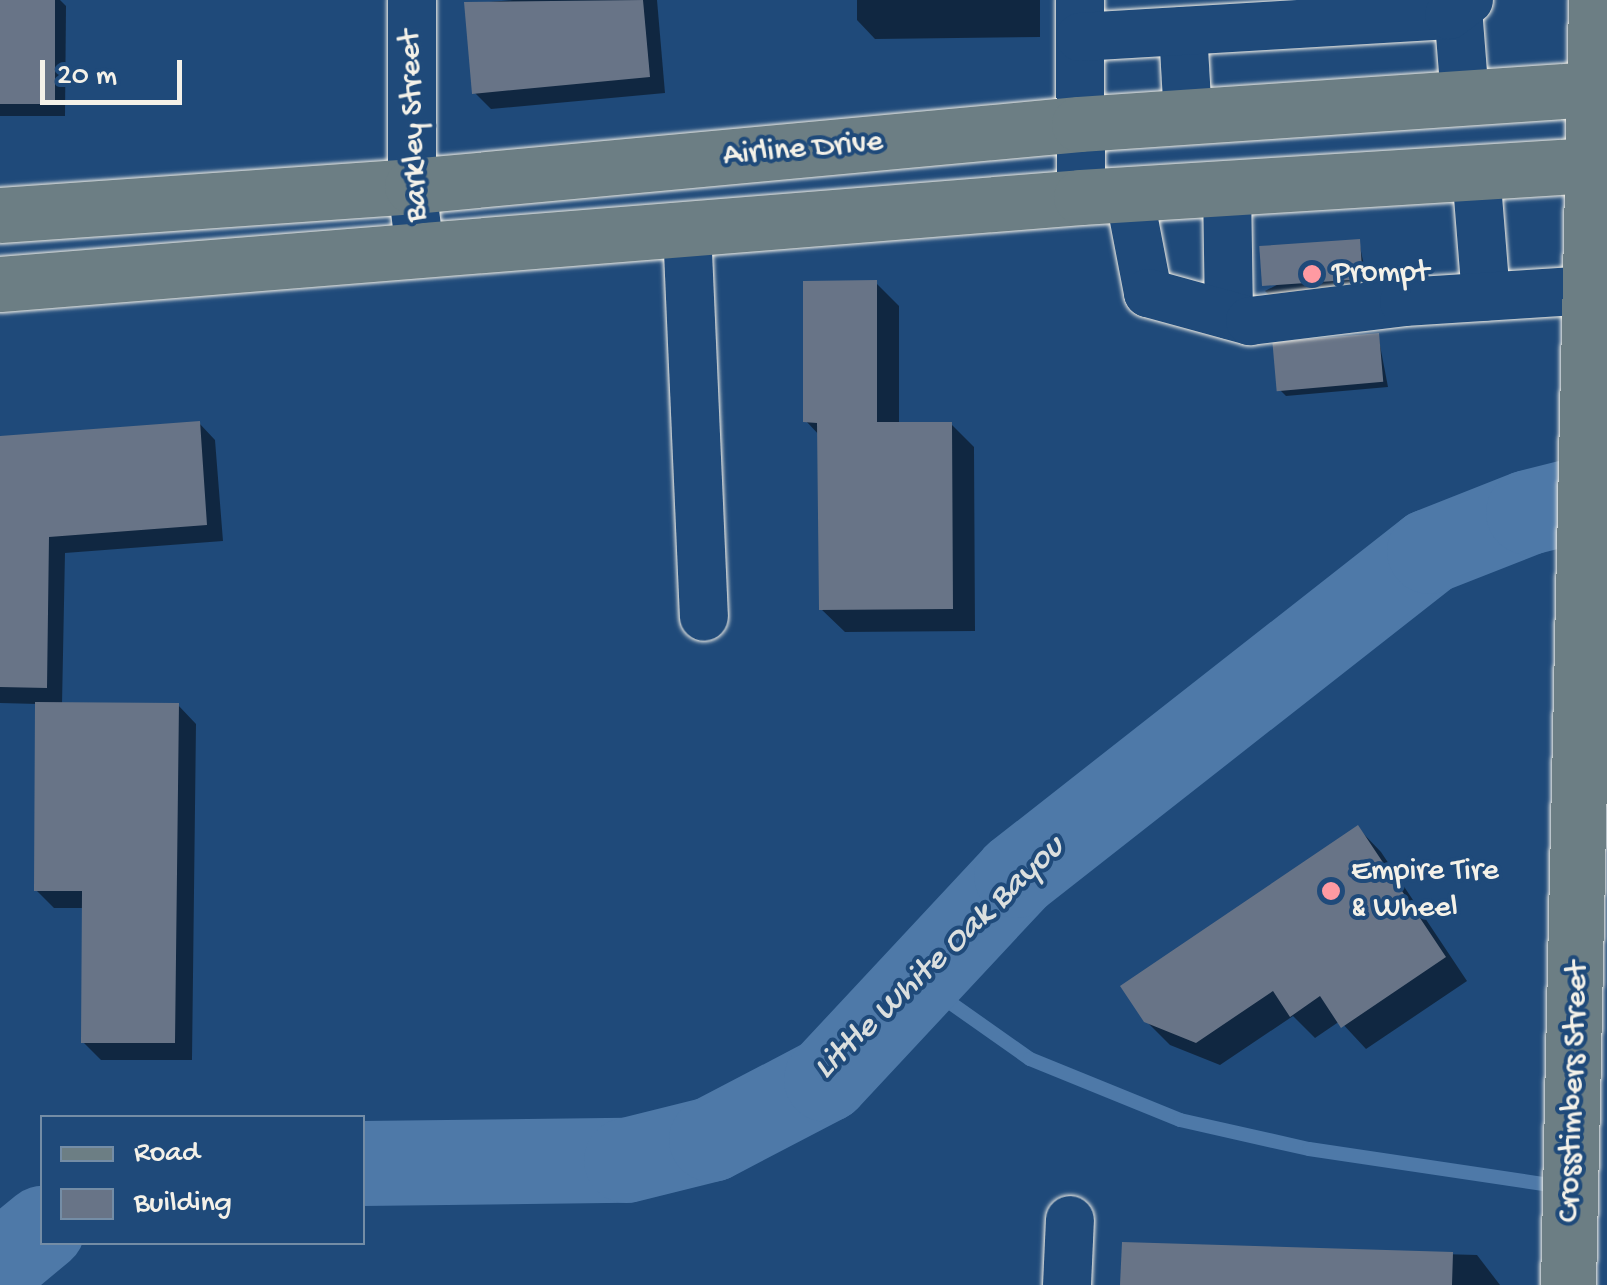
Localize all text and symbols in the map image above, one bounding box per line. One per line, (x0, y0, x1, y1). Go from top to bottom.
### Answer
street label: Barkley Street (392, 29, 438, 223)
scale bar (45, 40, 188, 102)
text: 20 m (57, 60, 117, 95)
street label: Airline Drive (722, 124, 884, 176)
place label: Prompt (1332, 255, 1429, 293)
marker: Prompt (1301, 263, 1323, 285)
water label: Little White Oak Bayou (806, 828, 1074, 1090)
place label: Empire Tire & Wheel (1351, 854, 1499, 929)
marker: Empire Tire & Wheel (1320, 880, 1342, 902)
street label: Crosstimbers Street (1551, 961, 1599, 1223)
legend (40, 1115, 365, 1245)
text: Road (134, 1137, 200, 1172)
text: Building (134, 1187, 232, 1222)

